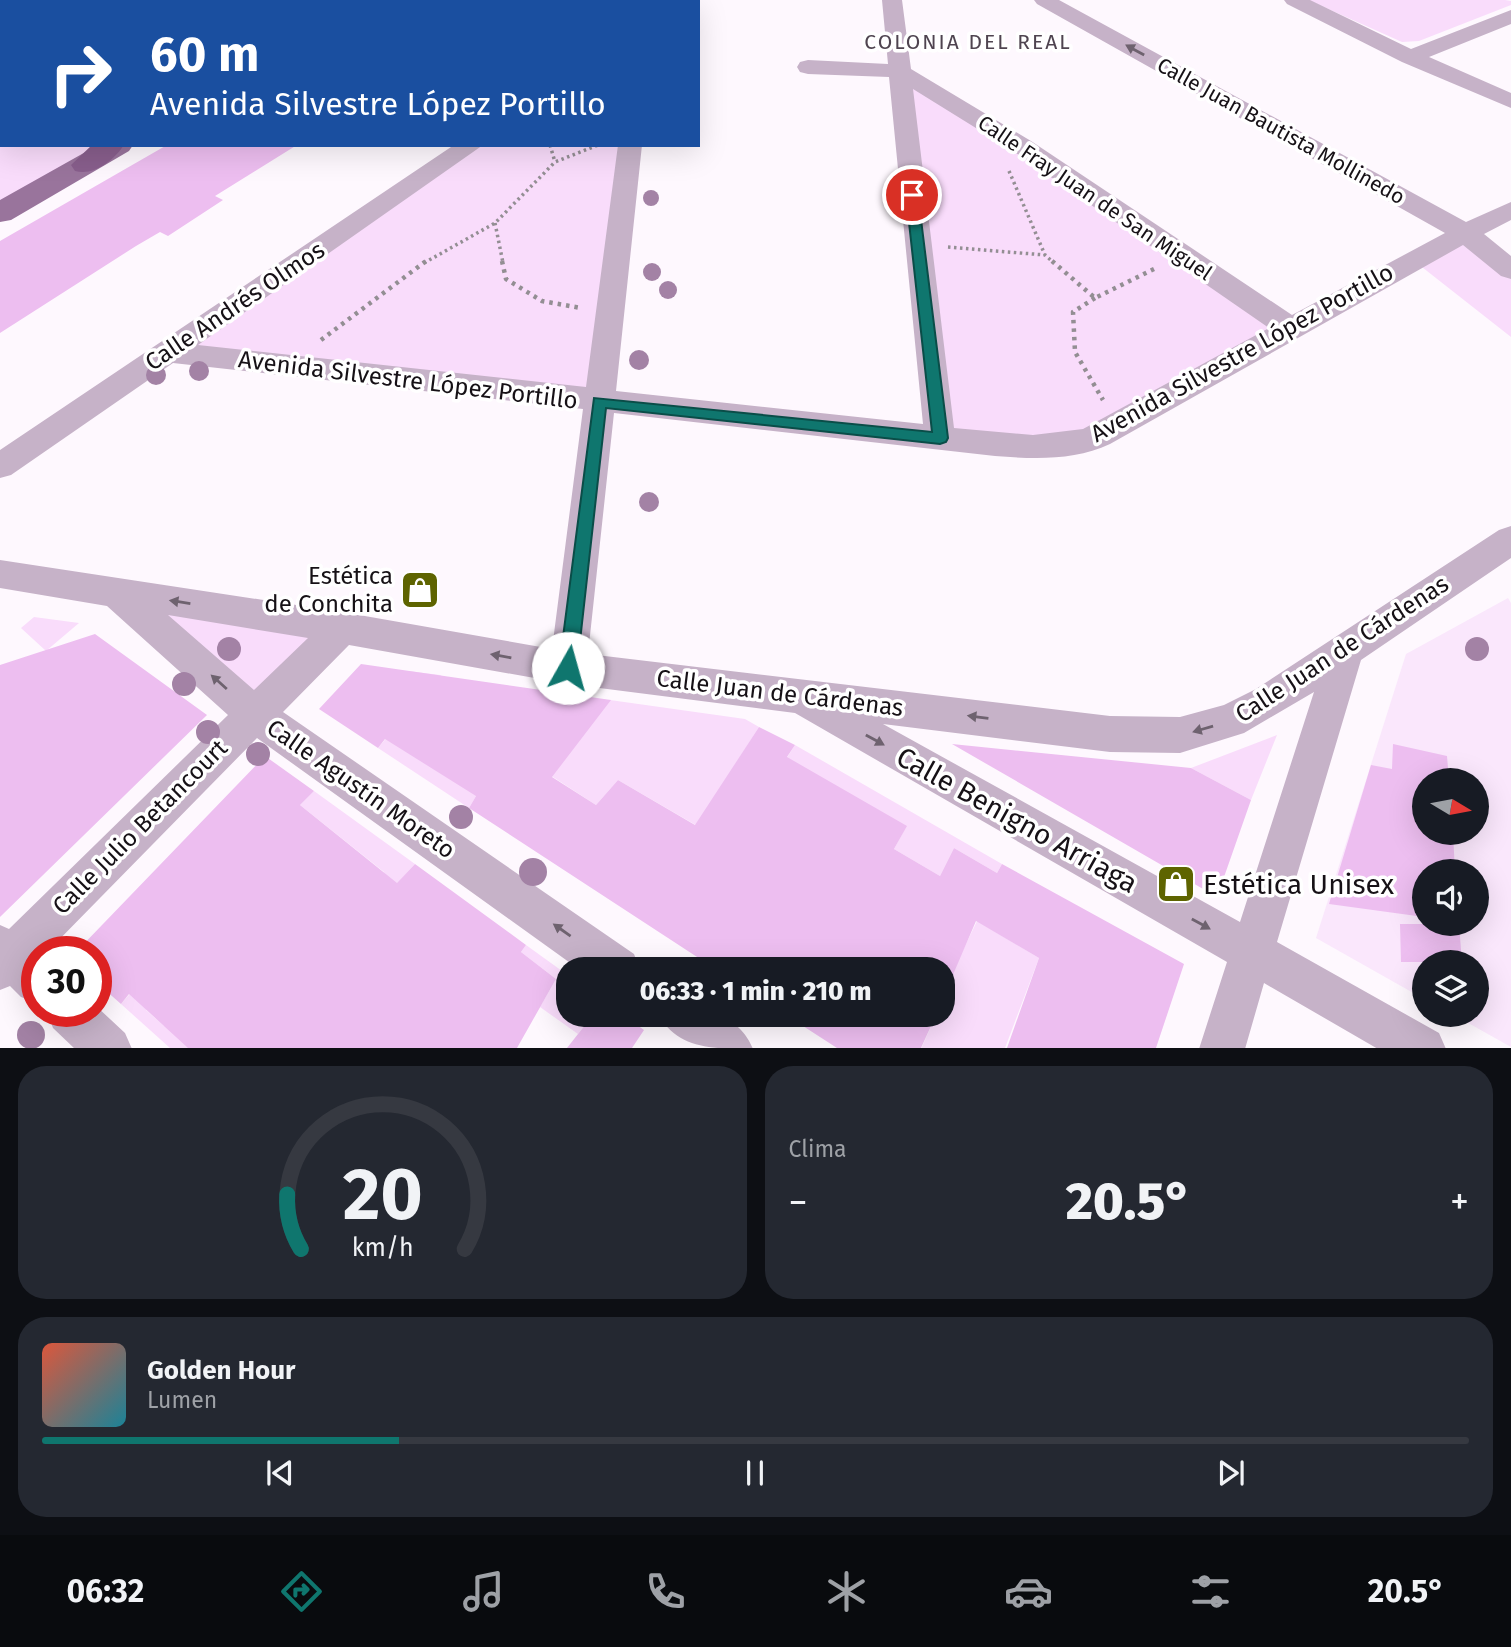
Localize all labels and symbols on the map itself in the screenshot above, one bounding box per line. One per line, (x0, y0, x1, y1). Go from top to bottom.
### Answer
district label: COLONIA DEL REAL (864, 29, 1072, 55)
one-way arrow (1126, 44, 1145, 56)
street label: Calle Juan Bautista Mollinedo (1152, 52, 1410, 210)
street label: Calle Fray Juan de San Miguel (973, 110, 1217, 286)
pin (882, 165, 942, 225)
street label: Calle Andrés Olmos (140, 236, 330, 376)
street label: Avenida Silvestre López Portillo (1086, 258, 1398, 448)
street label: Avenida Silvestre López Portillo (237, 345, 579, 415)
place label: Estética de Conchita (264, 562, 393, 618)
shop icon: Estética de Conchita (399, 569, 441, 611)
street label: Calle Juan de Cárdenas (1230, 570, 1454, 728)
one-way arrow (169, 596, 191, 607)
position arrow (531, 631, 605, 705)
one-way arrow (490, 651, 512, 662)
street label: Calle Juan de Cárdenas (655, 664, 905, 722)
one-way arrow (211, 675, 228, 691)
one-way arrow (967, 712, 989, 723)
street label: Calle Agustín Moreto (262, 714, 460, 864)
one-way arrow (1192, 724, 1214, 735)
street label: Calle Julio Betancourt (47, 734, 233, 920)
one-way arrow (865, 734, 885, 746)
street label: Calle Benigno Arriaga (891, 740, 1143, 900)
north arrow (1412, 768, 1489, 845)
shop icon: Estética Unisex (1155, 863, 1197, 905)
place label: Estética Unisex (1203, 868, 1395, 901)
one-way arrow (1192, 918, 1211, 930)
one-way arrow (553, 923, 571, 937)
speed limit sign: 30 (21, 936, 112, 1027)

